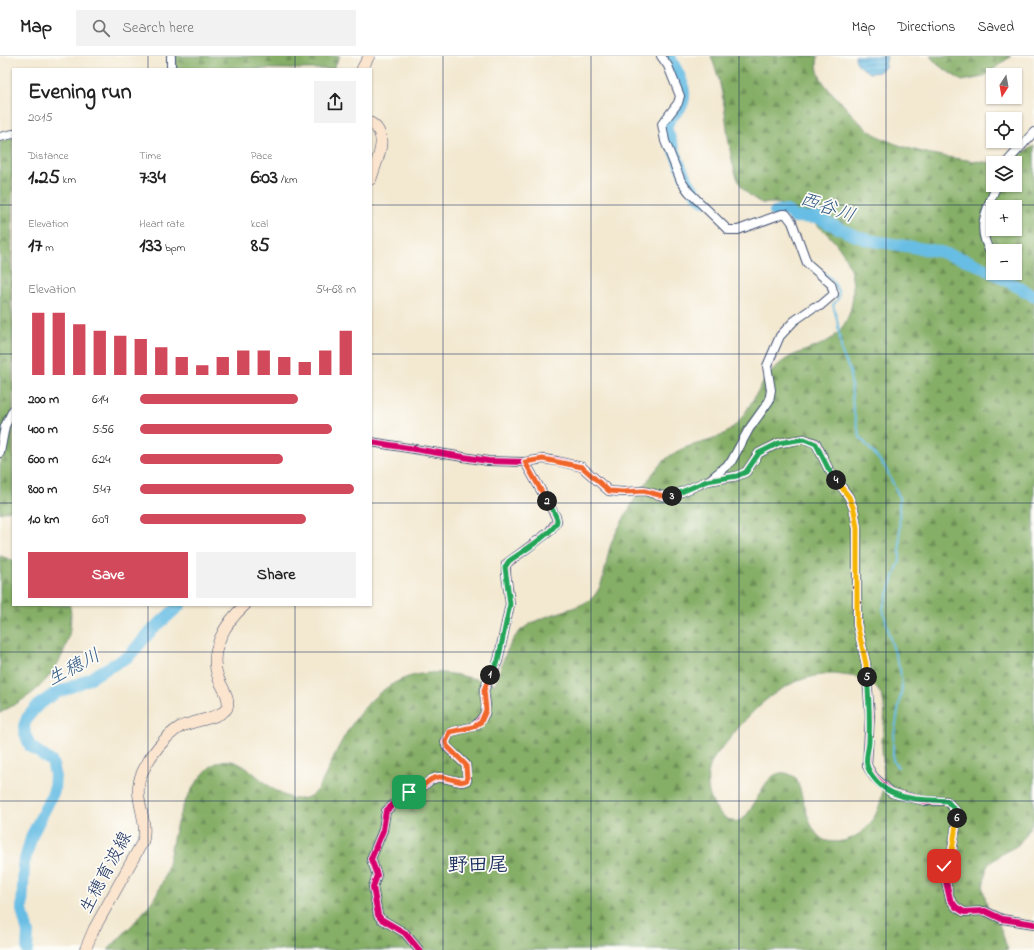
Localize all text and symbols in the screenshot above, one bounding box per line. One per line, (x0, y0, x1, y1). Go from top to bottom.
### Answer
search box (76, 10, 356, 46)
text: Map (20, 14, 52, 41)
icon: search (90, 17, 112, 39)
text: Search here (122, 17, 194, 39)
text: Map (852, 17, 875, 38)
text: Directions (897, 17, 955, 38)
text: Saved (977, 17, 1014, 38)
north arrow (986, 68, 1022, 104)
map controls (986, 68, 1022, 280)
text: Evening run (28, 77, 132, 109)
button: share (314, 81, 356, 123)
text: 20:15 (28, 108, 53, 127)
button: locate (986, 112, 1022, 148)
text: Distance (28, 148, 69, 164)
text: Time (139, 148, 161, 164)
text: Pace (251, 148, 272, 164)
button: layers (986, 156, 1022, 192)
text: 1.25 (28, 164, 60, 193)
text: 7:34 (139, 164, 166, 193)
text: 6:03 (251, 164, 278, 193)
text: km (60, 172, 76, 188)
text: /km (278, 172, 298, 188)
water label: 西谷川 (796, 186, 859, 230)
button: + (986, 200, 1022, 236)
text: Elevation (28, 216, 68, 232)
text: Heart rate (139, 216, 184, 232)
text: kcal (251, 216, 268, 232)
text: 17 (28, 232, 43, 261)
text: 133 (139, 232, 162, 261)
text: 85 (251, 232, 270, 261)
text: m (43, 240, 54, 256)
text: bpm (162, 240, 185, 256)
button: − (986, 244, 1022, 280)
text: Elevation (28, 280, 76, 299)
text: 54–68 m (316, 280, 356, 299)
text: 200 m (28, 390, 59, 409)
text: 6:14 (92, 390, 108, 409)
text: 400 m (28, 420, 58, 439)
text: 5:56 (92, 420, 114, 439)
text: 600 m (28, 450, 58, 469)
text: 6:24 (92, 450, 111, 469)
pin: 4 (826, 470, 846, 490)
text: 4 (834, 472, 838, 488)
text: 800 m (28, 480, 57, 499)
text: 5:47 (92, 480, 111, 499)
pin: 3 (662, 486, 682, 506)
text: 3 (670, 488, 674, 504)
pin: 2 (537, 491, 557, 511)
text: 2 (544, 493, 550, 509)
text: 1.0 km (28, 510, 59, 529)
text: 6:09 (92, 510, 108, 529)
button: Save (28, 552, 188, 598)
button: Share (196, 552, 356, 598)
water label: 生穂川 (43, 643, 106, 694)
pin: 1 (480, 665, 500, 685)
text: 1 (488, 667, 492, 683)
pin: 5 (857, 667, 877, 687)
text: 5 (864, 669, 870, 685)
pin (392, 775, 426, 809)
icon: arrive (398, 781, 420, 803)
pin: 6 (947, 808, 967, 828)
text: 6 (955, 810, 959, 826)
street label: 生穂育波線 (74, 827, 139, 919)
pin (927, 849, 961, 883)
district label: 野田尾 (448, 852, 508, 881)
icon: check (933, 855, 955, 877)

